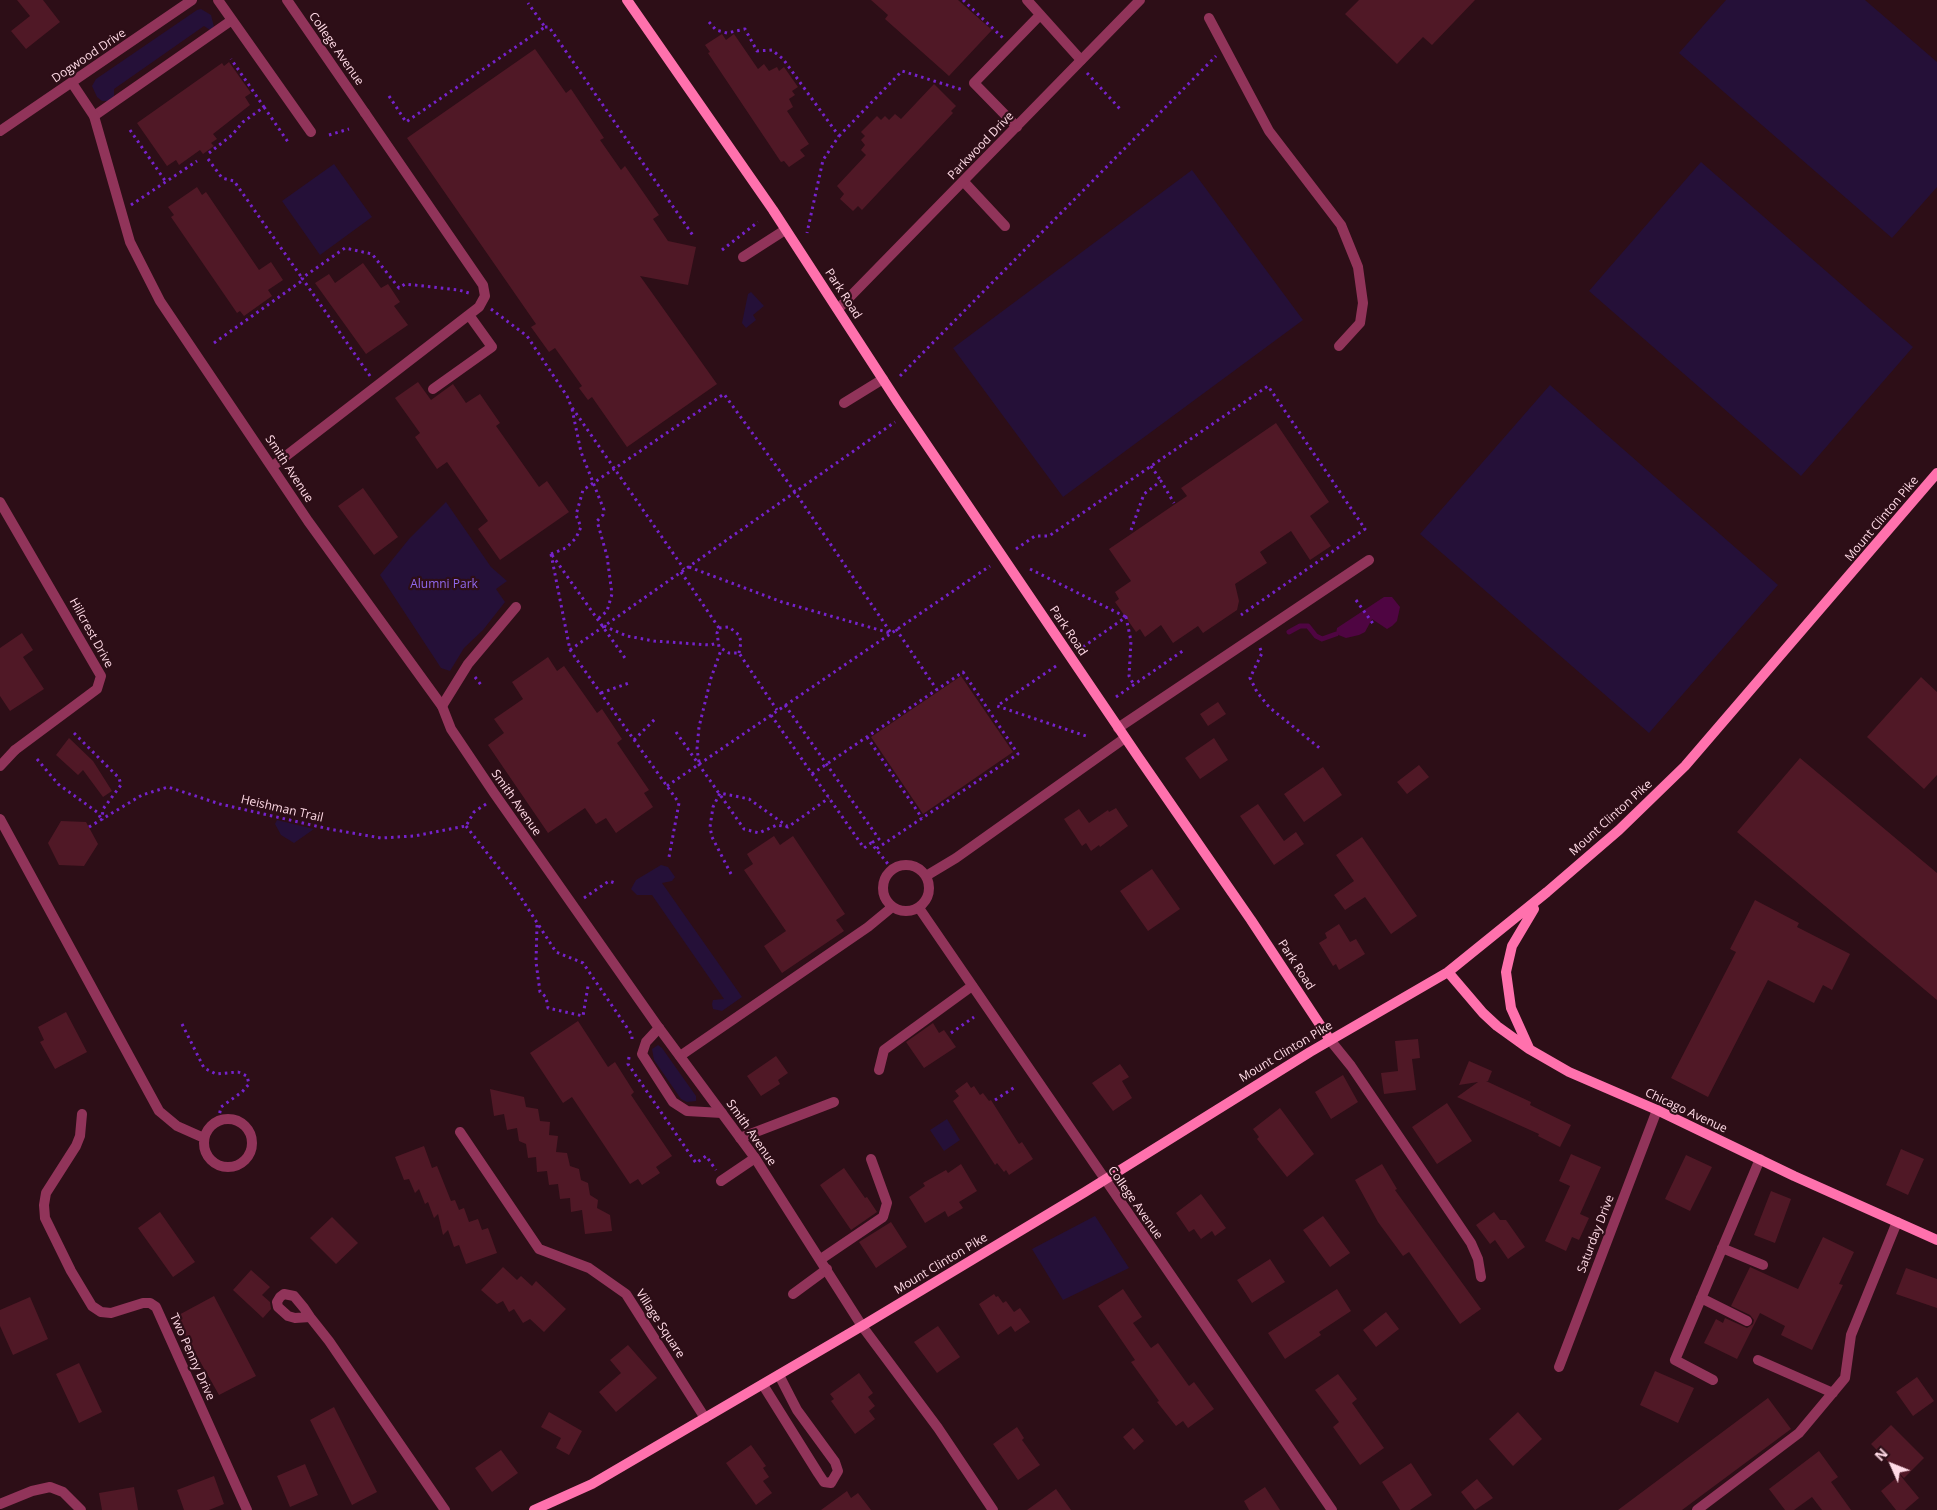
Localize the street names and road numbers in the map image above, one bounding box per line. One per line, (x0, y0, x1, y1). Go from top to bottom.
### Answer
street label: College Avenue (306, 10, 366, 88)
street label: Dogwood Drive (49, 26, 129, 86)
street label: Parkwood Drive (945, 109, 1017, 183)
street label: Park Road (821, 266, 865, 322)
street label: Smith Avenue (262, 433, 316, 505)
street label: Mount Clinton Pike (1842, 474, 1922, 564)
street label: Hillcrest Drive (66, 595, 116, 671)
street label: Park Road (1046, 603, 1090, 659)
street label: Smith Avenue (488, 767, 544, 839)
street label: Mount Clinton Pike (1567, 777, 1655, 859)
street label: Heishman Trail (239, 793, 325, 825)
street label: Park Road (1274, 937, 1318, 993)
street label: Mount Clinton Pike (1237, 1018, 1335, 1086)
street label: Chicago Avenue (1643, 1086, 1729, 1136)
street label: Smith Avenue (723, 1097, 779, 1169)
street label: College Avenue (1105, 1164, 1165, 1242)
street label: Saturday Drive (1575, 1193, 1617, 1275)
street label: Mount Clinton Pike (892, 1230, 990, 1298)
street label: Village Square (632, 1287, 688, 1361)
street label: Two Penny Drive (166, 1311, 218, 1403)

